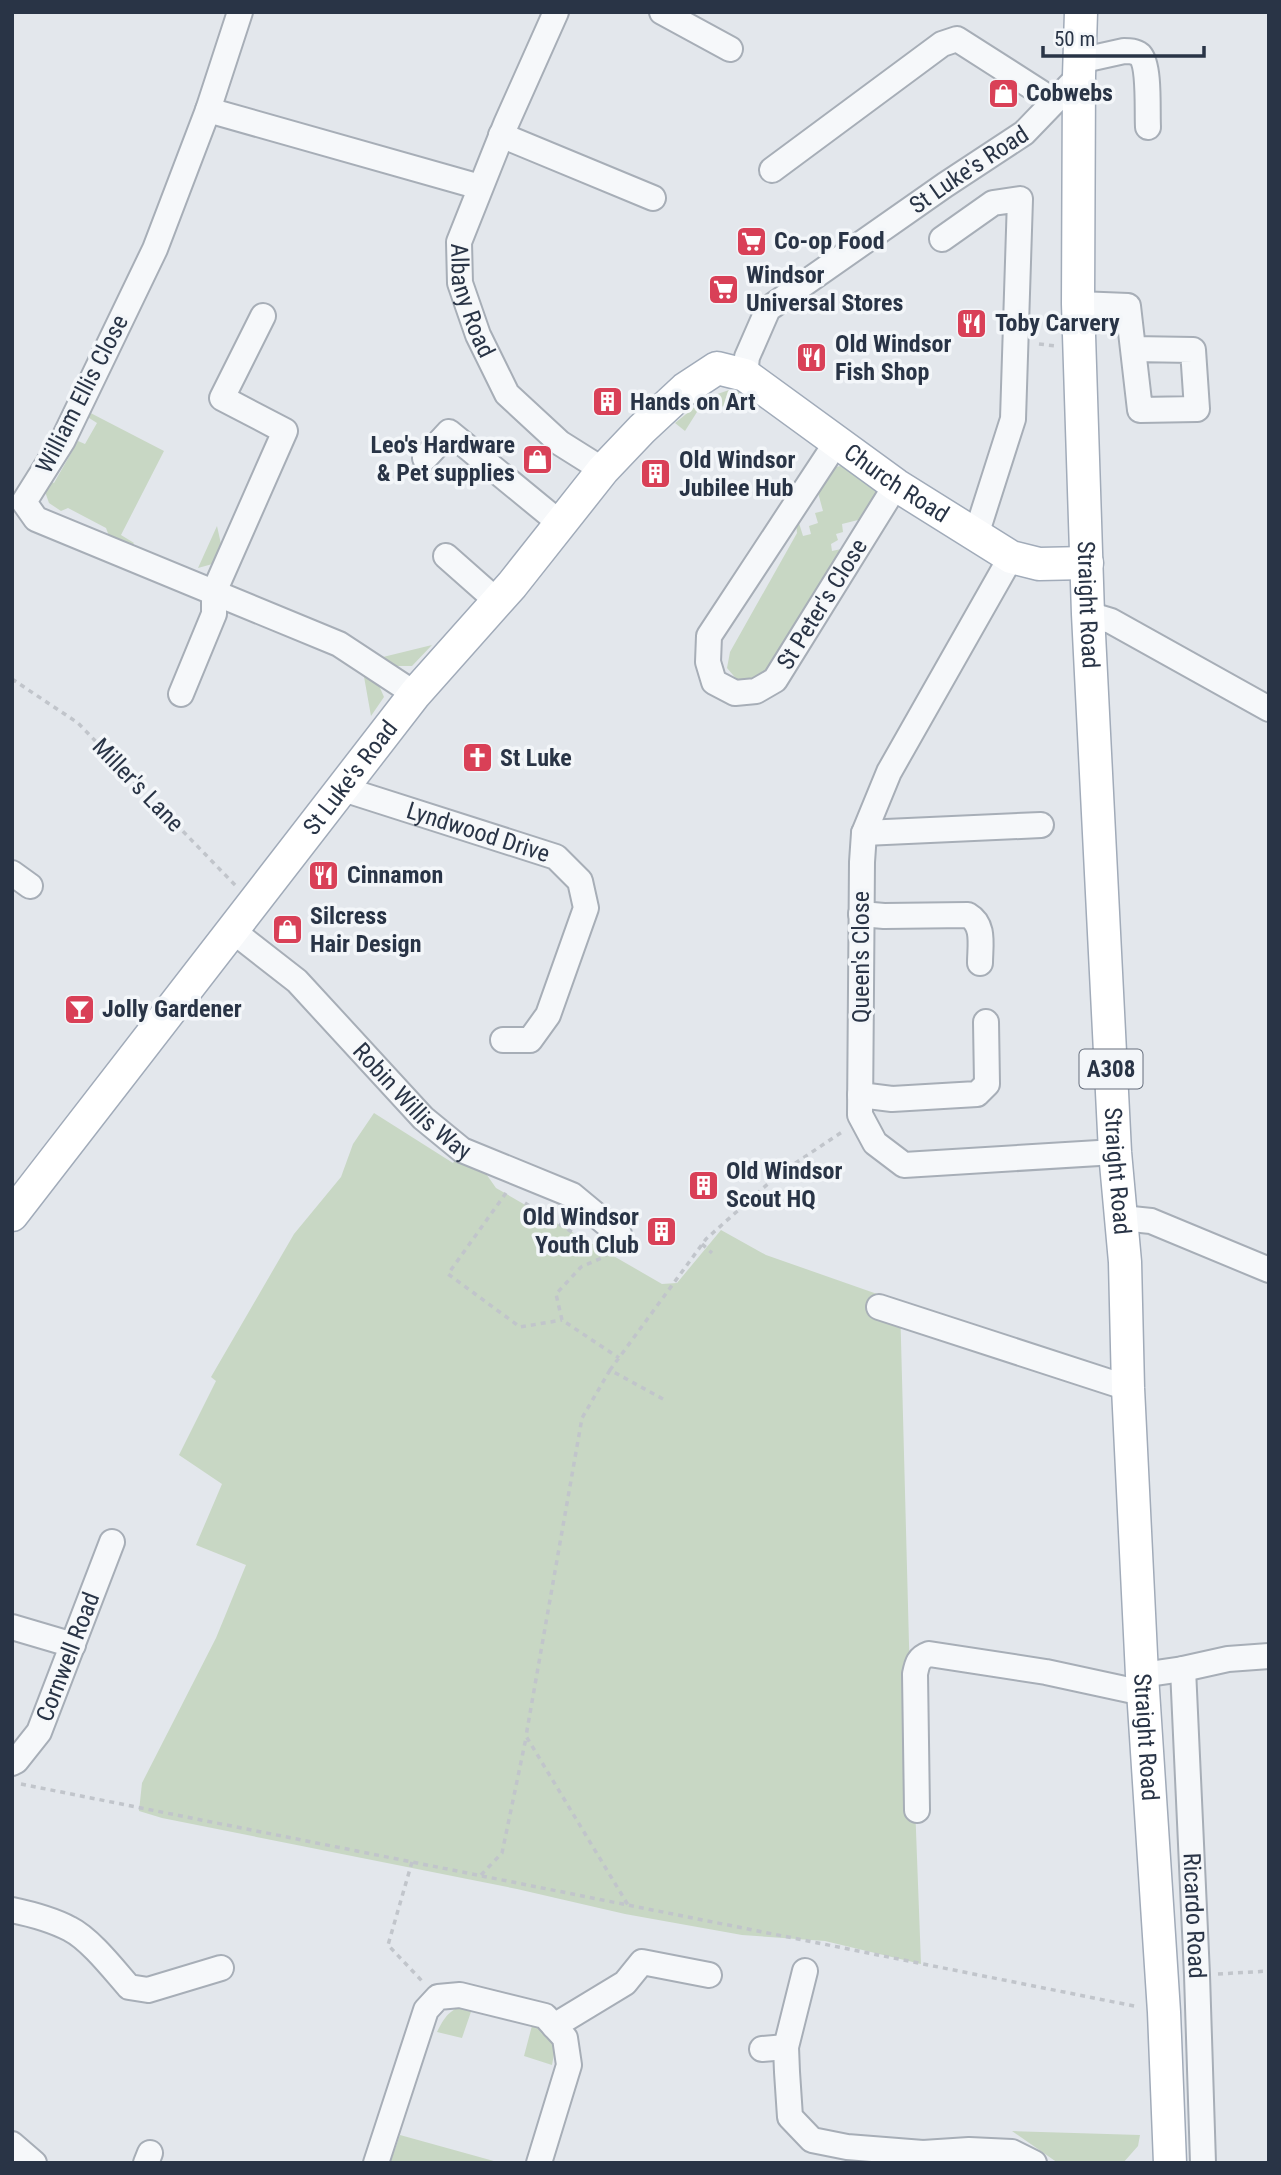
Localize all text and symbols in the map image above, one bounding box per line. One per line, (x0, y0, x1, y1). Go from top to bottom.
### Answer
scale bar (1043, 14, 1204, 58)
text: 50 m (1054, 27, 1095, 51)
shop icon: Cobwebs (986, 76, 1020, 110)
place label: Cobwebs (1026, 79, 1113, 107)
street label: St Luke's Road (904, 120, 1034, 220)
supermarket icon: Co-op Food (734, 224, 768, 258)
place label: Co-op Food (774, 227, 885, 255)
street label: Albany Road (445, 243, 501, 362)
place label: Windsor Universal Stores (746, 261, 903, 317)
supermarket icon: Windsor Universal Stores (706, 272, 740, 306)
restaurant icon: Toby Carvery (955, 306, 989, 340)
place label: Toby Carvery (995, 309, 1120, 337)
street label: William Ellis Close (30, 310, 134, 478)
place label: Old Windsor Fish Shop (835, 330, 952, 386)
restaurant icon: Old Windsor Fish Shop (795, 341, 829, 375)
building icon: Hands on Art (590, 385, 624, 419)
place label: Hands on Art (630, 388, 756, 416)
place label: Leo's Hardware & Pet supplies (371, 431, 515, 487)
street label: Church Road (839, 438, 954, 529)
shop icon: Leo's Hardware & Pet supplies (521, 442, 555, 476)
place label: Old Windsor Jubilee Hub (679, 446, 796, 502)
building icon: Old Windsor Jubilee Hub (639, 457, 673, 491)
street label: St Peter's Close (771, 534, 873, 675)
street label: Straight Road (1072, 541, 1105, 669)
street label: St Luke's Road (297, 715, 403, 840)
street label: Miller's Lane (87, 733, 189, 837)
church icon: St Luke (460, 741, 494, 775)
place label: St Luke (500, 744, 572, 772)
street label: Lyndwood Drive (403, 796, 553, 868)
restaurant icon: Cinnamon (307, 858, 341, 892)
place label: Cinnamon (347, 861, 443, 889)
street label: Queen's Close (847, 891, 875, 1023)
place label: Silcress Hair Design (310, 902, 421, 958)
shop icon: Silcress Hair Design (270, 913, 304, 947)
bar icon: Jolly Gardener (62, 992, 96, 1026)
place label: Jolly Gardener (102, 995, 242, 1023)
street label: Robin Willis Way (347, 1037, 475, 1166)
road number: A308 (1080, 1050, 1142, 1088)
street label: Straight Road (1099, 1107, 1136, 1236)
place label: Old Windsor Scout HQ (726, 1157, 843, 1213)
building icon: Old Windsor Scout HQ (686, 1168, 720, 1202)
place label: Old Windsor Youth Club (523, 1203, 639, 1259)
building icon: Old Windsor Youth Club (645, 1214, 679, 1248)
street label: Cornwell Road (30, 1588, 105, 1725)
street label: Straight Road (1128, 1673, 1164, 1802)
street label: Ricardo Road (1177, 1852, 1211, 1979)

